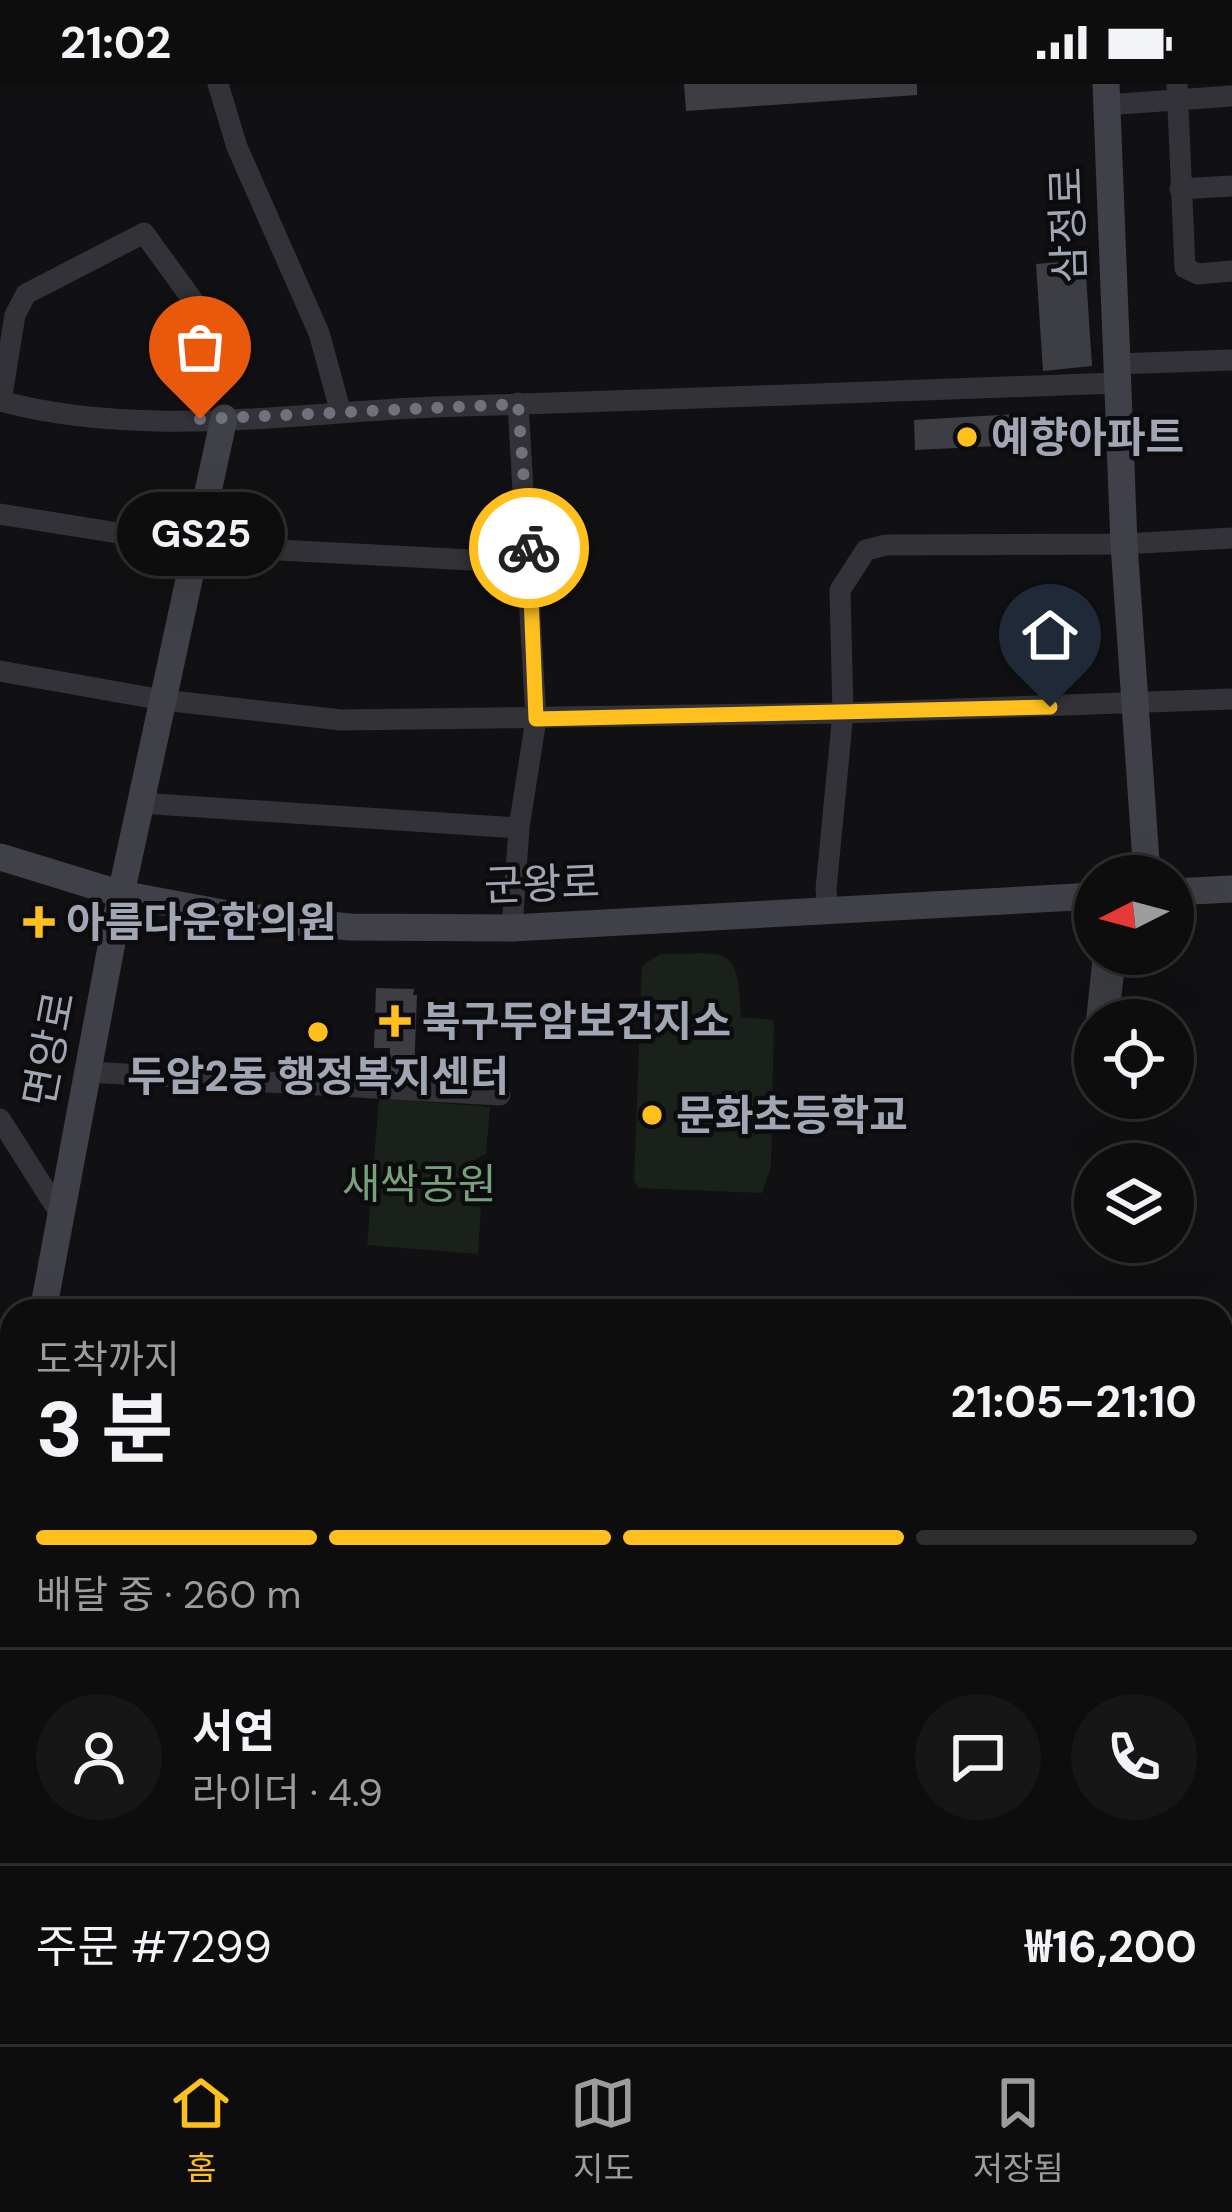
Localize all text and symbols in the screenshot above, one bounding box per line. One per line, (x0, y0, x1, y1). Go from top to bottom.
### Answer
text: 21:02 (60, 13, 171, 72)
street label: 삼정로 (1038, 166, 1098, 284)
pin (149, 296, 251, 419)
icon: bag (167, 314, 233, 380)
place label: 예향아파트 (991, 410, 1184, 465)
marker: 예향아파트 (954, 424, 980, 450)
courier (469, 488, 589, 608)
callout: GS25 (116, 491, 284, 575)
text: GS25 (151, 508, 251, 559)
icon: bike (496, 515, 562, 581)
pin (999, 584, 1101, 707)
icon: home (1017, 602, 1083, 668)
street label: 군왕로 (483, 854, 601, 914)
north arrow (1074, 855, 1194, 975)
map controls (1074, 855, 1194, 1263)
place label: 아름다운한의원 (66, 895, 336, 950)
marker: 아름다운한의원 (23, 906, 55, 938)
street label: 면앙로 (11, 987, 87, 1111)
place label: 북구두암보건지소 (422, 994, 731, 1049)
button: locate (1074, 999, 1194, 1119)
marker: 북구두암보건지소 (379, 1005, 411, 1037)
marker: 두암2동 행정복지센터 (305, 1019, 331, 1045)
place label: 두암2동 행정복지센터 (127, 1049, 509, 1104)
place label: 문화초등학교 (676, 1088, 908, 1143)
marker: 문화초등학교 (639, 1102, 665, 1128)
button: layers (1074, 1143, 1194, 1263)
park label: 새싹공원 (342, 1157, 496, 1212)
text: 도착까지 (36, 1334, 180, 1385)
text: 21:05–21:10 (950, 1372, 1197, 1431)
text: 3 분 (36, 1379, 173, 1480)
text: 배달 중 · 260 m (36, 1569, 301, 1620)
button: person (36, 1694, 162, 1820)
button: chat (915, 1694, 1041, 1820)
button: phone (1071, 1694, 1197, 1820)
text: 서연 (192, 1702, 275, 1761)
text: 라이더 · 4.9 (192, 1767, 383, 1818)
text: 주문 #7299 (36, 1917, 272, 1976)
text: ₩16,200 (1025, 1917, 1197, 1976)
tab: 홈 (168, 2070, 234, 2190)
tab: 지도 (570, 2070, 636, 2190)
tab: 저장됨 (973, 2070, 1064, 2190)

